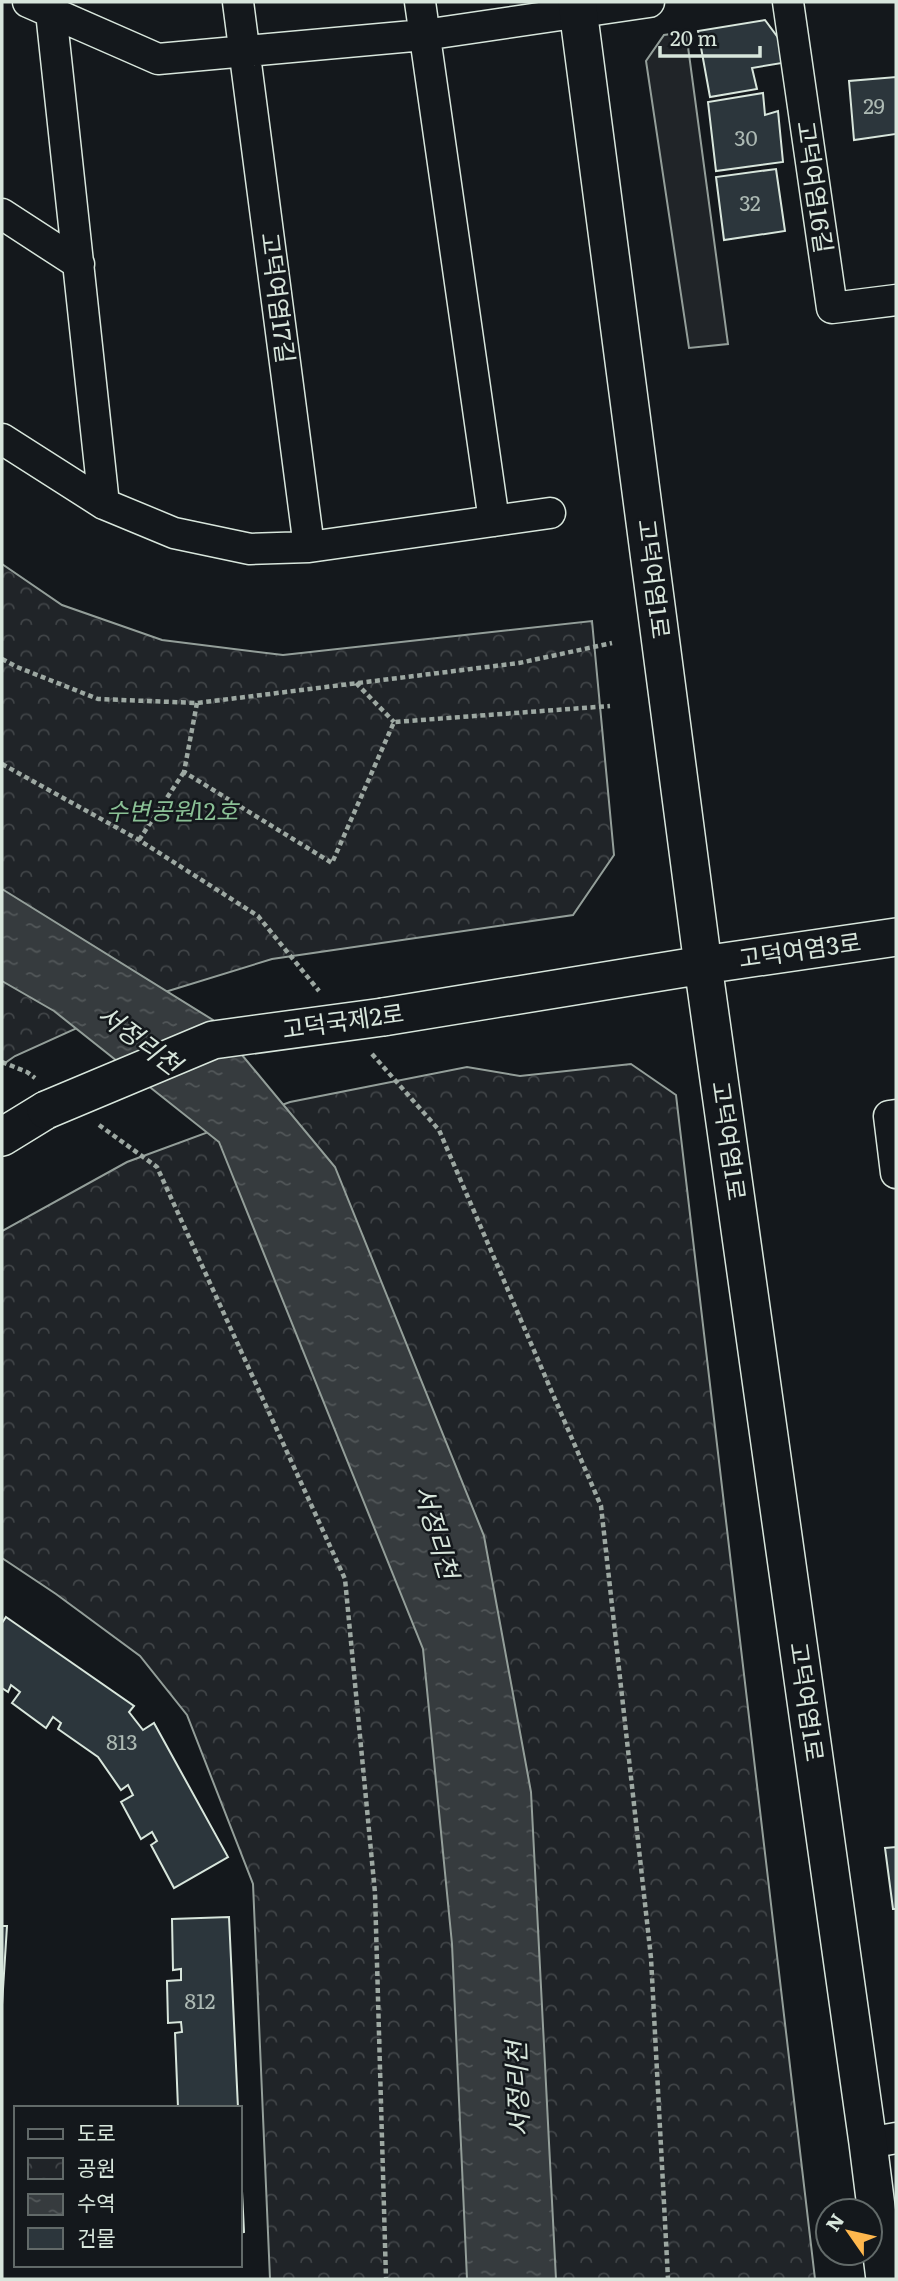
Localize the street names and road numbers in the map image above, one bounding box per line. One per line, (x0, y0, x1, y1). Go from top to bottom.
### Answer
street label: 고덕여염16길 (790, 118, 843, 255)
street label: 고덕여염17길 (254, 230, 305, 365)
street label: 고덕여염1로 (631, 517, 680, 640)
street label: 고덕여염3로 (736, 923, 863, 974)
street label: 고덕국제2로 (280, 994, 406, 1045)
street label: 고덕여염1로 (705, 1079, 756, 1203)
street label: 고덕여염1로 (783, 1640, 834, 1764)

